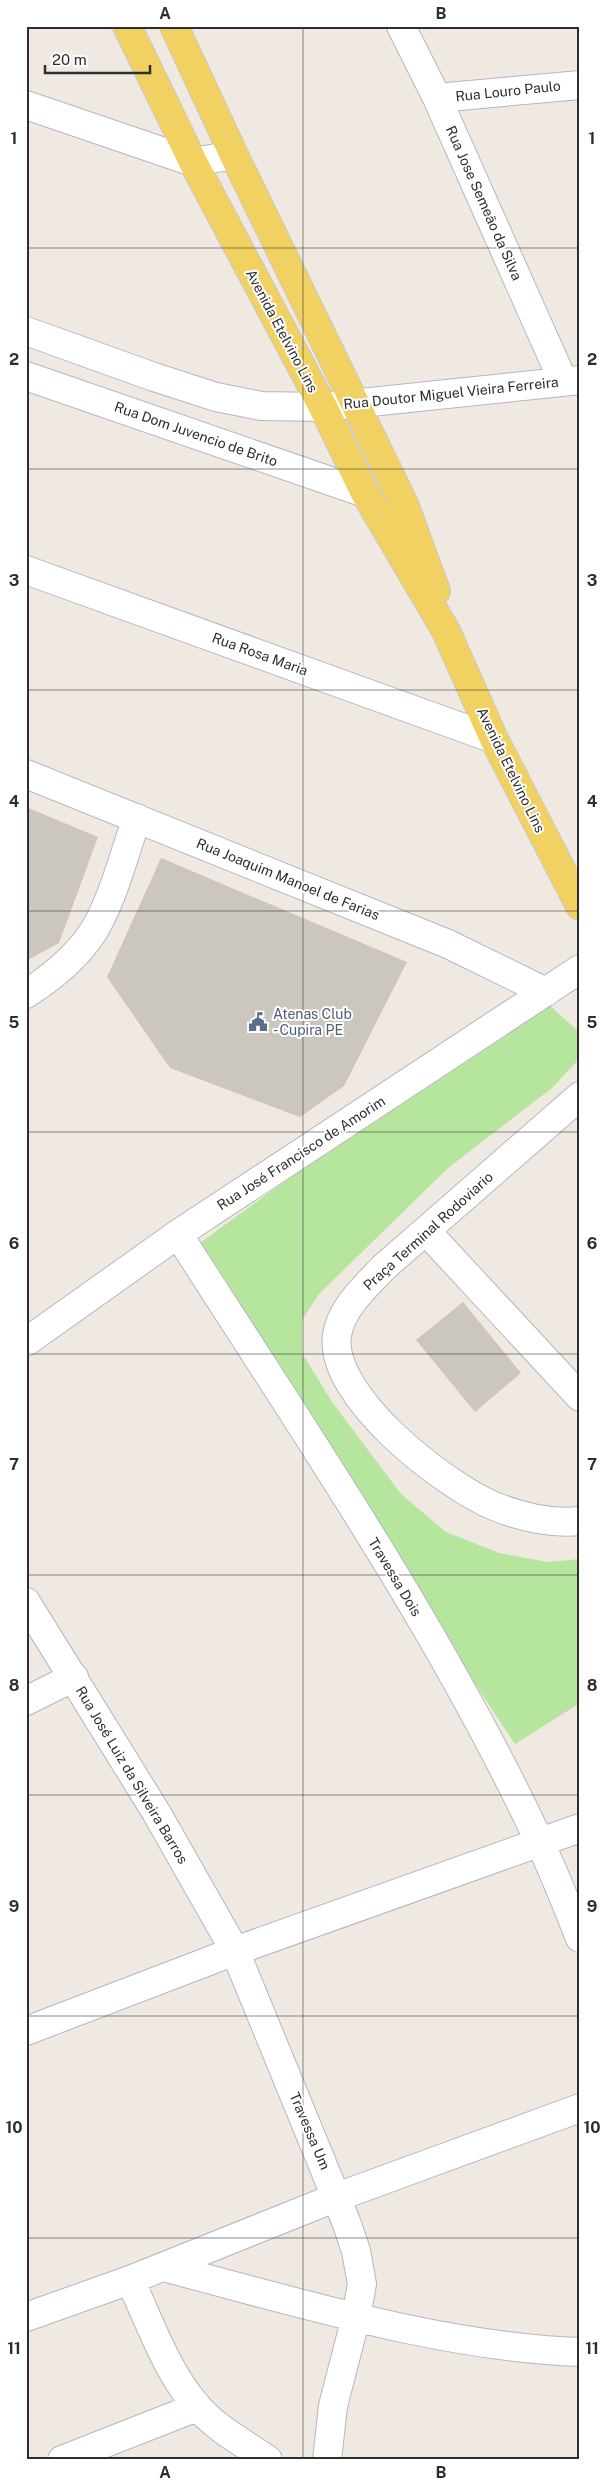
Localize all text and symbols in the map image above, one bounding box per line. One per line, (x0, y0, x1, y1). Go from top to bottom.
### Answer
text: A (159, 4, 171, 23)
text: B (436, 4, 447, 23)
scale bar (45, 42, 150, 74)
text: 20 m (52, 51, 87, 68)
street label: Rua Louro Paulo (455, 78, 561, 104)
street label: Rua Jose Semeão da Silva (443, 123, 525, 283)
text: 1 (11, 129, 17, 148)
text: 1 (589, 129, 595, 148)
street label: Avenida Etelvino Lins (243, 267, 321, 395)
text: 2 (9, 350, 19, 369)
text: 2 (587, 350, 597, 369)
street label: Rua Doutor Miguel Vieira Ferreira (343, 374, 559, 412)
street label: Rua Dom Juvencio de Brito (112, 399, 280, 469)
text: 3 (9, 571, 19, 590)
text: 3 (587, 571, 597, 590)
street label: Rua Rosa Maria (210, 629, 310, 679)
street label: Avenida Etelvino Lins (474, 705, 548, 835)
text: 4 (9, 792, 20, 811)
text: 4 (587, 792, 598, 811)
street label: Rua Joaquim Manoel de Farias (194, 835, 382, 923)
place label: Atenas Club - Cupira PE (273, 1006, 352, 1038)
public building icon: Atenas Club - Cupira PE (247, 1011, 269, 1033)
text: 5 (9, 1013, 20, 1032)
text: 5 (587, 1013, 598, 1032)
street label: Rua José Francisco de Amorim (214, 1093, 388, 1213)
street label: Praça Terminal Rodoviario (360, 1169, 496, 1293)
text: 6 (9, 1234, 19, 1253)
text: 6 (587, 1234, 597, 1253)
text: 7 (9, 1455, 19, 1474)
text: 7 (587, 1455, 597, 1474)
street label: Travessa Dois (365, 1535, 425, 1619)
text: 8 (9, 1676, 20, 1695)
text: 8 (587, 1676, 598, 1695)
street label: Rua José Luiz da Silveira Barros (73, 1683, 191, 1867)
text: 9 (9, 1897, 19, 1916)
text: 9 (587, 1897, 597, 1916)
street label: Travessa Um (286, 2090, 334, 2172)
text: 10 (5, 2118, 23, 2137)
text: 10 (583, 2118, 601, 2137)
text: 11 (7, 2339, 21, 2358)
text: 11 (585, 2339, 599, 2358)
text: A (159, 2463, 171, 2482)
text: B (436, 2463, 447, 2482)

